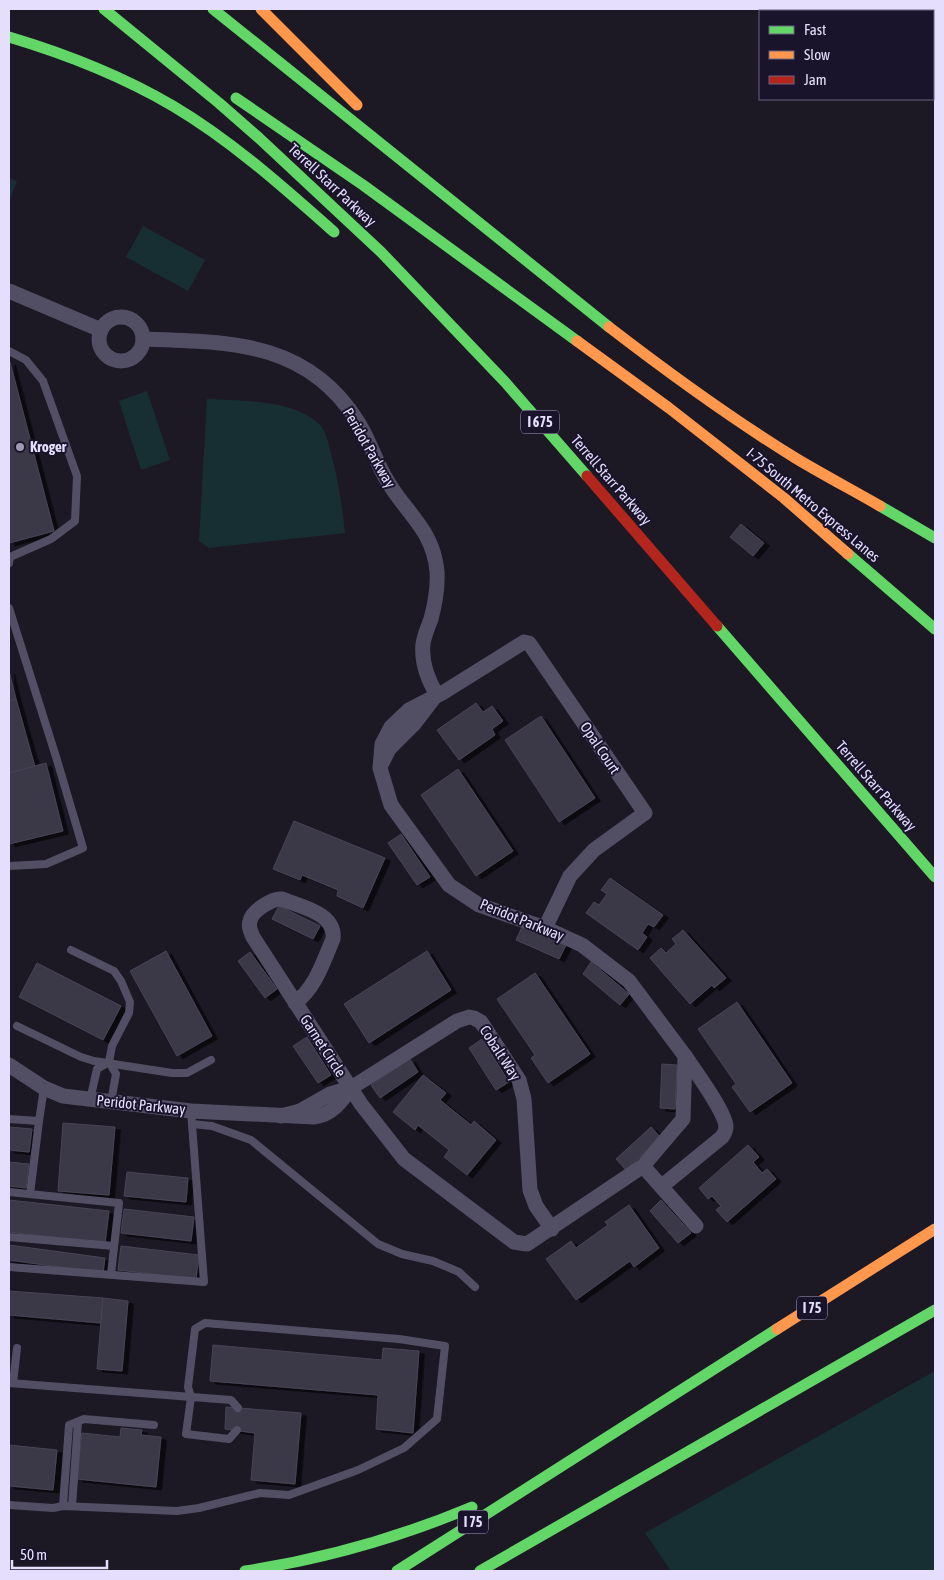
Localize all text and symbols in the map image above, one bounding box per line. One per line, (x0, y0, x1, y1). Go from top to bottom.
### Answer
legend (759, 10, 934, 100)
text: Fast (804, 21, 826, 38)
text: Slow (804, 46, 830, 63)
text: Jam (804, 71, 827, 88)
street label: Terrell Starr Parkway (285, 140, 380, 230)
street label: Peridot Parkway (340, 405, 399, 491)
road number: I 675 (521, 411, 559, 434)
street label: Terrell Starr Parkway (568, 431, 655, 528)
place label: Kroger (30, 438, 67, 455)
marker: Kroger (14, 441, 26, 453)
street label: I-75 South Metro Express Lanes (743, 444, 883, 565)
street label: Opal Court (577, 719, 624, 777)
street label: Terrell Starr Parkway (833, 737, 920, 834)
street label: Peridot Parkway (478, 895, 567, 944)
street label: Garnet Circle (297, 1011, 350, 1080)
street label: Cobalt Way (476, 1022, 524, 1083)
street label: Peridot Parkway (96, 1091, 186, 1118)
road number: I 75 (797, 1296, 827, 1320)
road number: I 75 (458, 1510, 488, 1534)
scale bar (12, 1538, 108, 1570)
text: 50 m (20, 1546, 47, 1563)

